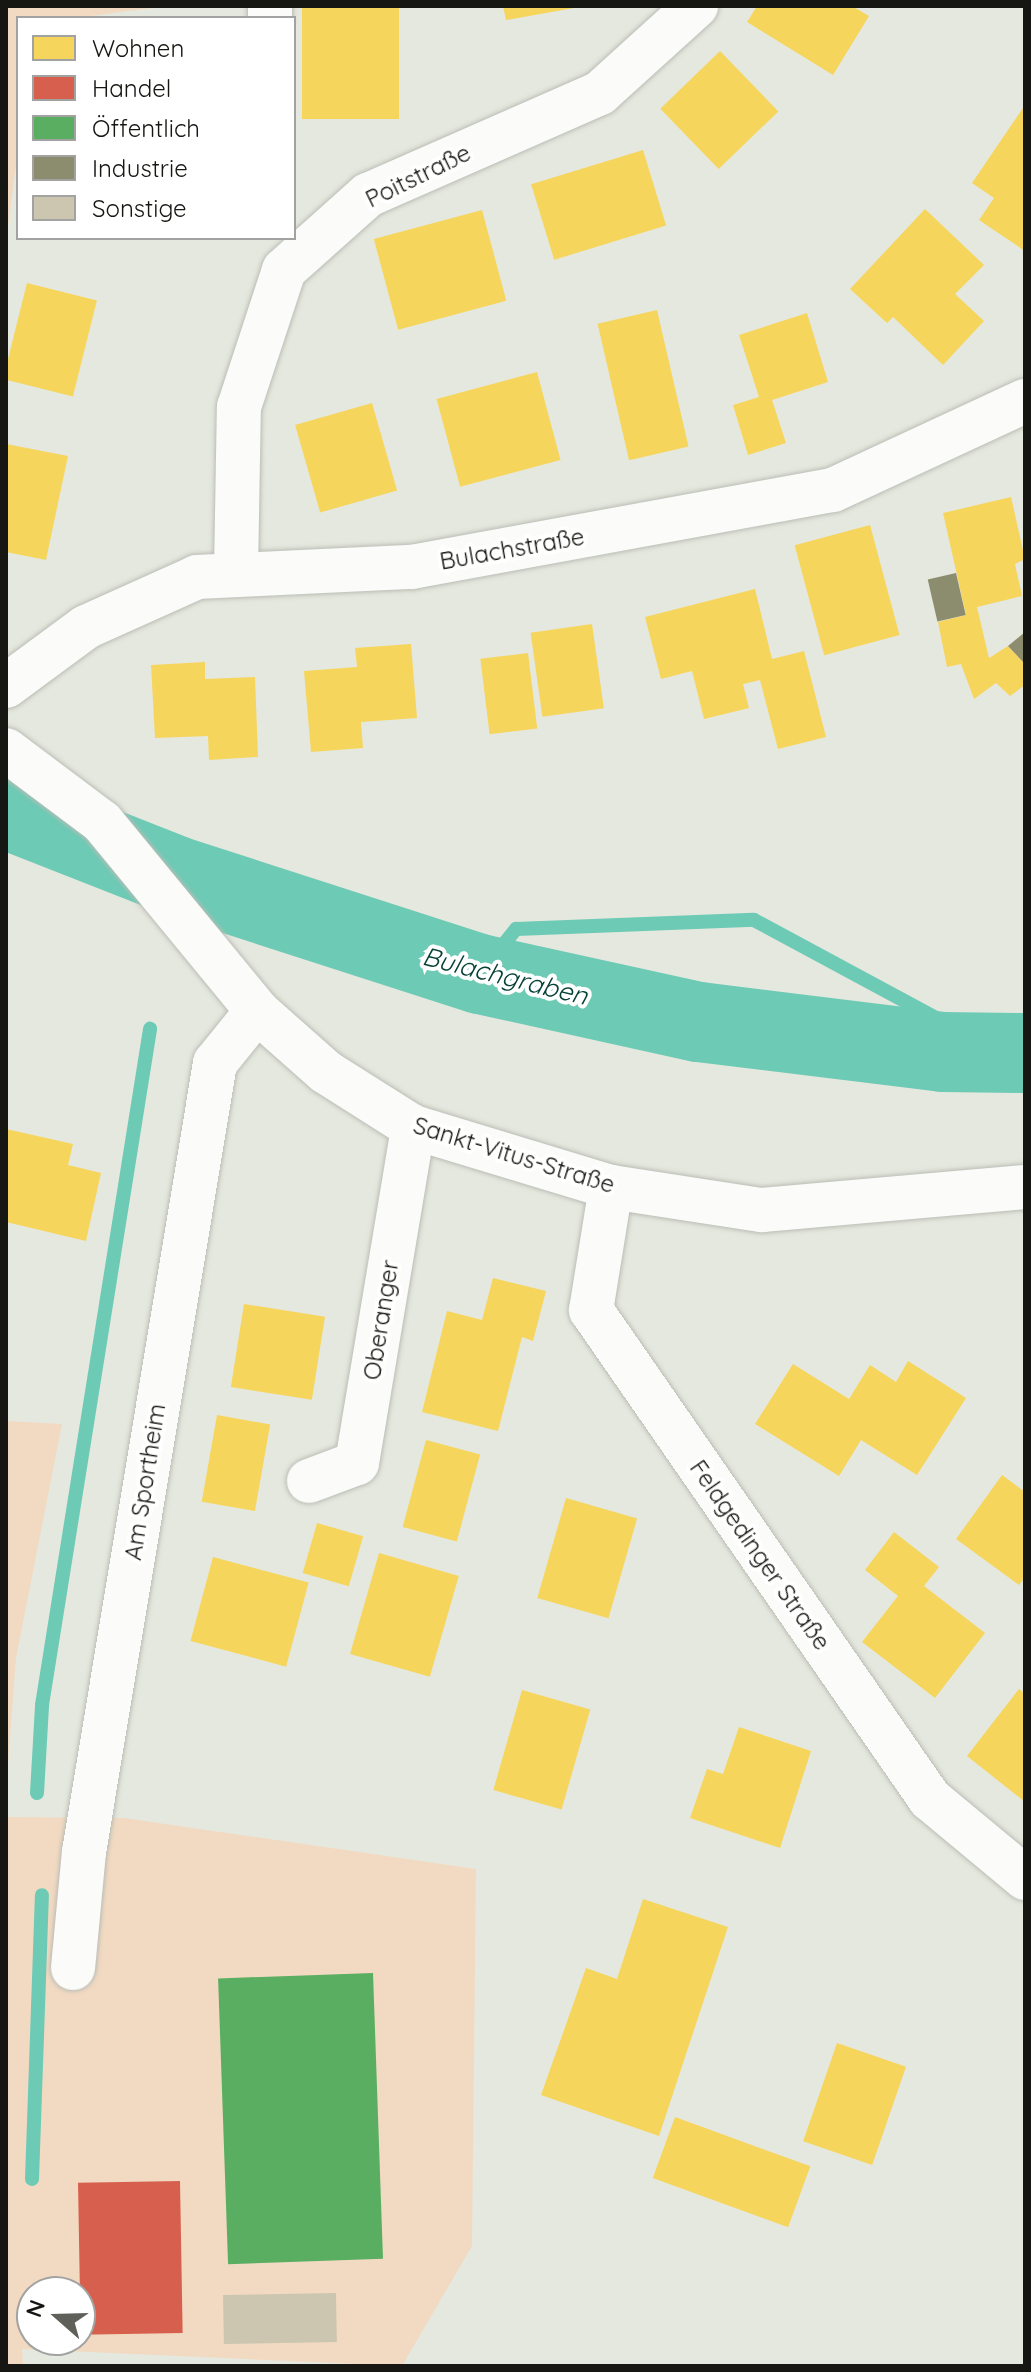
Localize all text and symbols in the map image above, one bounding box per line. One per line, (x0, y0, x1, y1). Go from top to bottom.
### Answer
legend (16, 16, 296, 240)
text: Wohnen (92, 33, 184, 63)
text: Handel (92, 73, 171, 103)
text: Öffentlich (92, 113, 200, 143)
street label: Poitstraße (361, 138, 475, 214)
text: Industrie (92, 153, 188, 183)
text: Sonstige (92, 193, 186, 223)
street label: Bulachstraße (437, 522, 587, 576)
water label: Bulachgraben (419, 940, 591, 1012)
street label: Sankt-Vitus-Straße (410, 1111, 618, 1199)
street label: Oberanger (357, 1258, 405, 1382)
street label: Am Sportheim (118, 1402, 172, 1562)
street label: Feldgedinger Straße (684, 1454, 836, 1656)
north arrow (16, 2276, 96, 2356)
text: N (19, 2296, 51, 2321)

